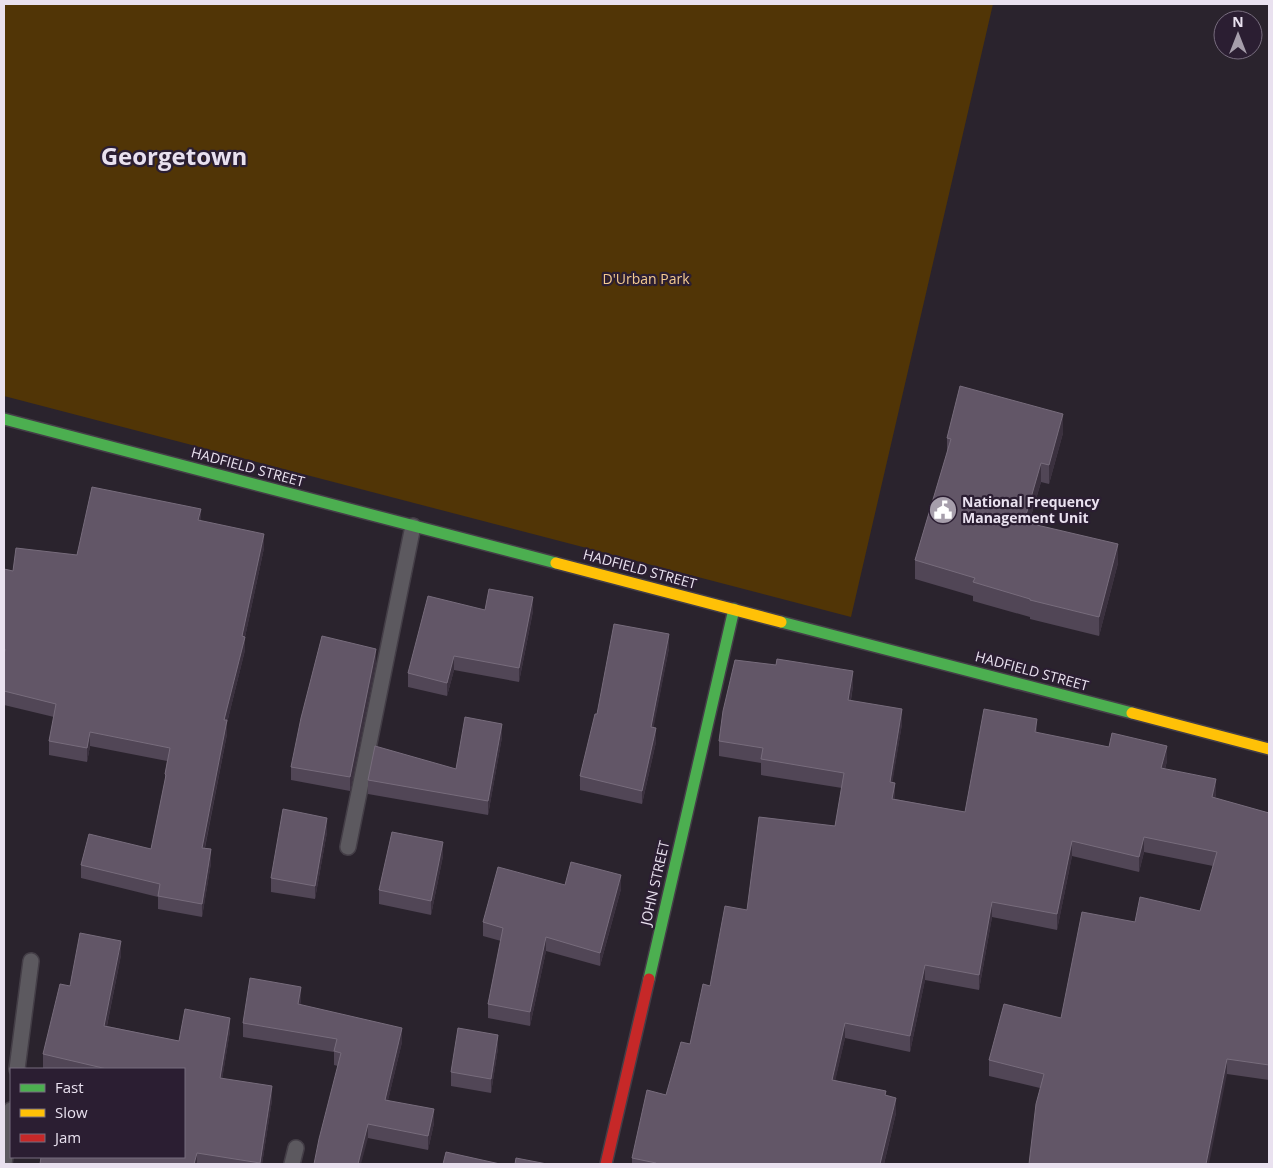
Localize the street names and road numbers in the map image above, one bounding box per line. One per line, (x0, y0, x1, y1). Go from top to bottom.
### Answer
street label: HADFIELD STREET (189, 442, 307, 491)
street label: HADFIELD STREET (581, 544, 699, 593)
street label: HADFIELD STREET (973, 646, 1091, 695)
street label: JOHN STREET (635, 838, 674, 929)

